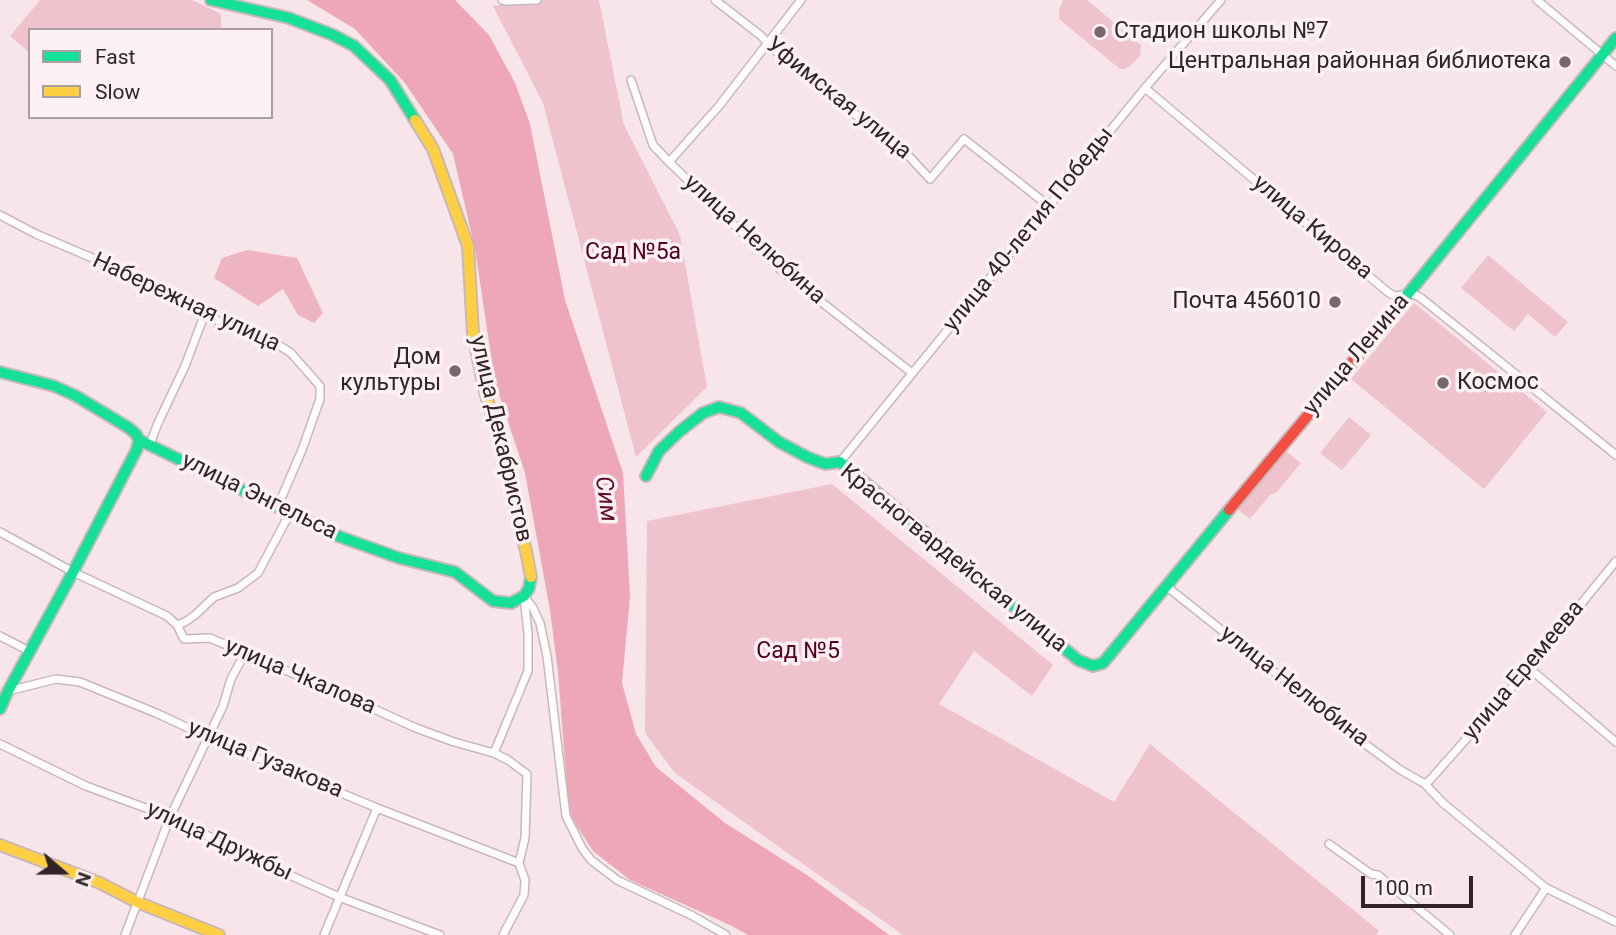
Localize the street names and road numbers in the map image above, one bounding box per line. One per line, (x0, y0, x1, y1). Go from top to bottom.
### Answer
street label: Уфимская улица (760, 32, 916, 166)
street label: улица 40-летия Победы (938, 122, 1120, 338)
street label: улица Нелюбина (677, 169, 831, 311)
street label: улица Кирова (1246, 170, 1378, 286)
street label: Набережная улица (88, 247, 284, 359)
street label: улица Ленина (1298, 289, 1416, 421)
street label: улица Декабристов (463, 333, 537, 545)
street label: улица Энгельса (177, 447, 341, 547)
street label: Красногвардейская улица (834, 459, 1072, 659)
street label: улица Еремеева (1457, 595, 1591, 747)
street label: улица Нелюбина (1214, 620, 1374, 754)
street label: улица Чкалова (220, 633, 380, 721)
street label: улица Гузакова (183, 715, 347, 805)
street label: улица Дружбы (142, 796, 296, 888)

